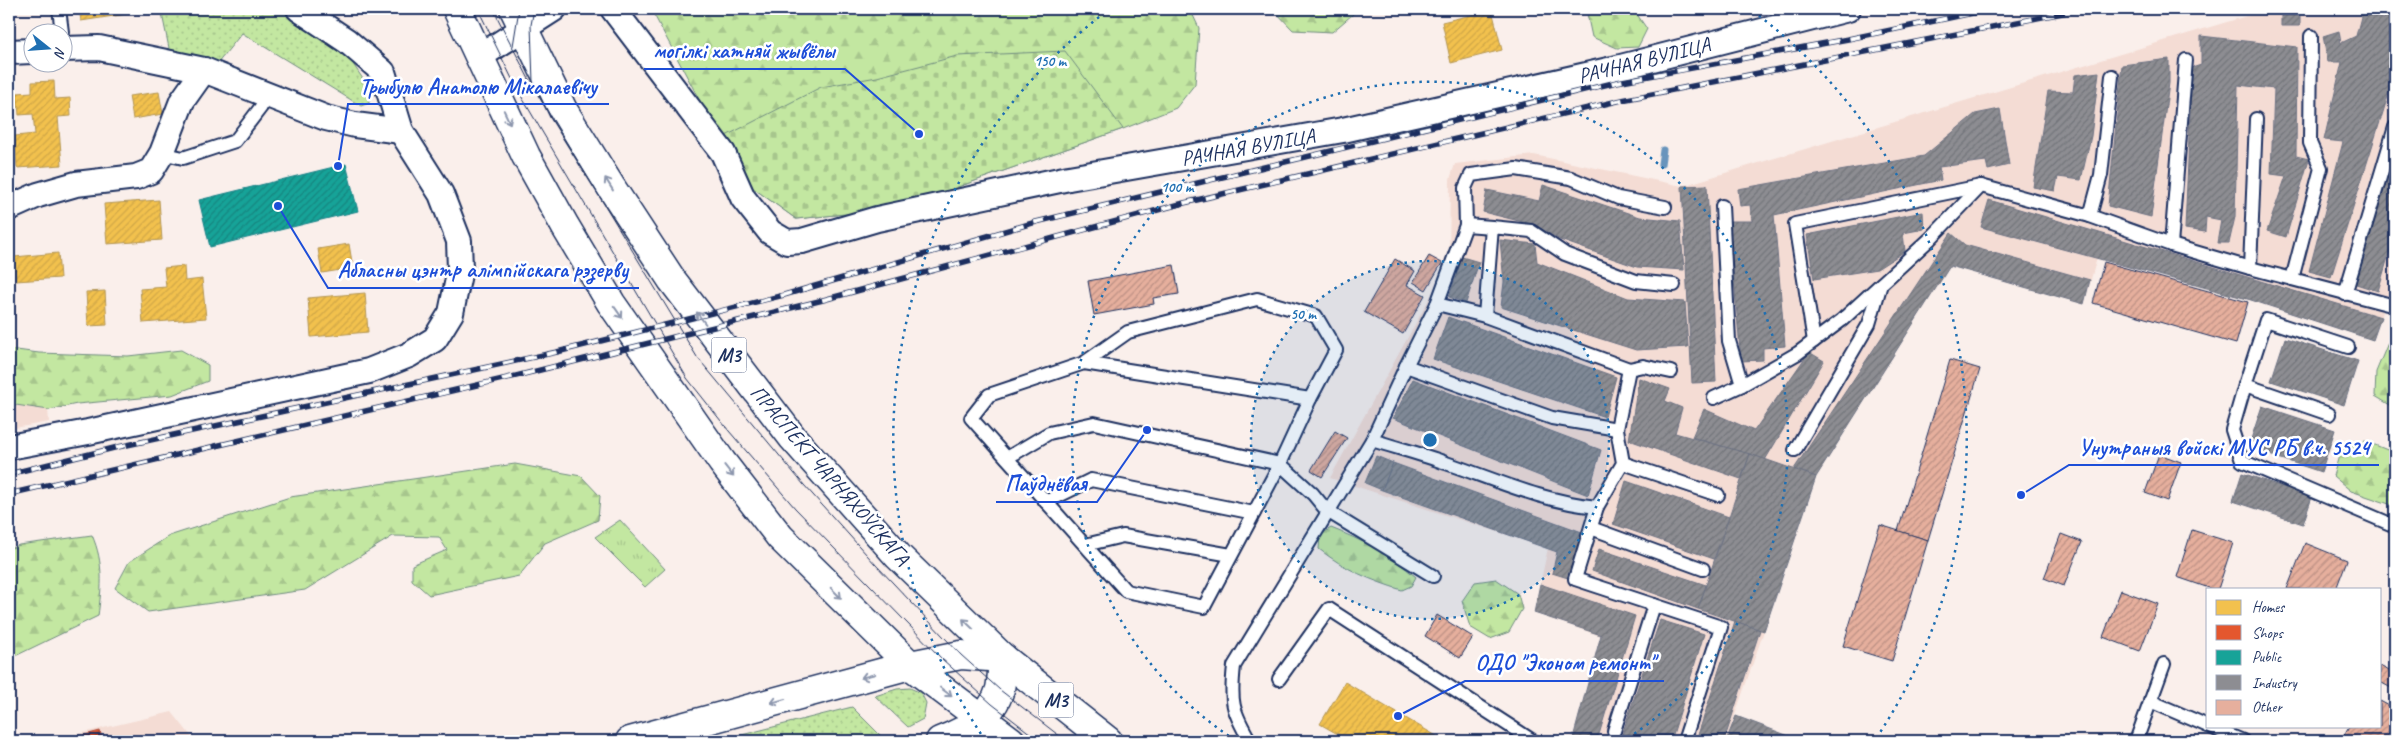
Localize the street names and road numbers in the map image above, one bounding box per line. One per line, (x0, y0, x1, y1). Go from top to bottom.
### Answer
street label: РАЧНАЯ ВУЛІЦА (1575, 31, 1714, 89)
street label: РАЧНАЯ ВУЛІЦА (1179, 122, 1318, 172)
road number: М3 (712, 338, 746, 372)
street label: ПРАСПЕКТ ЧАРНЯХОЎСКАГА (745, 380, 916, 571)
road number: М3 (1038, 682, 1074, 718)

